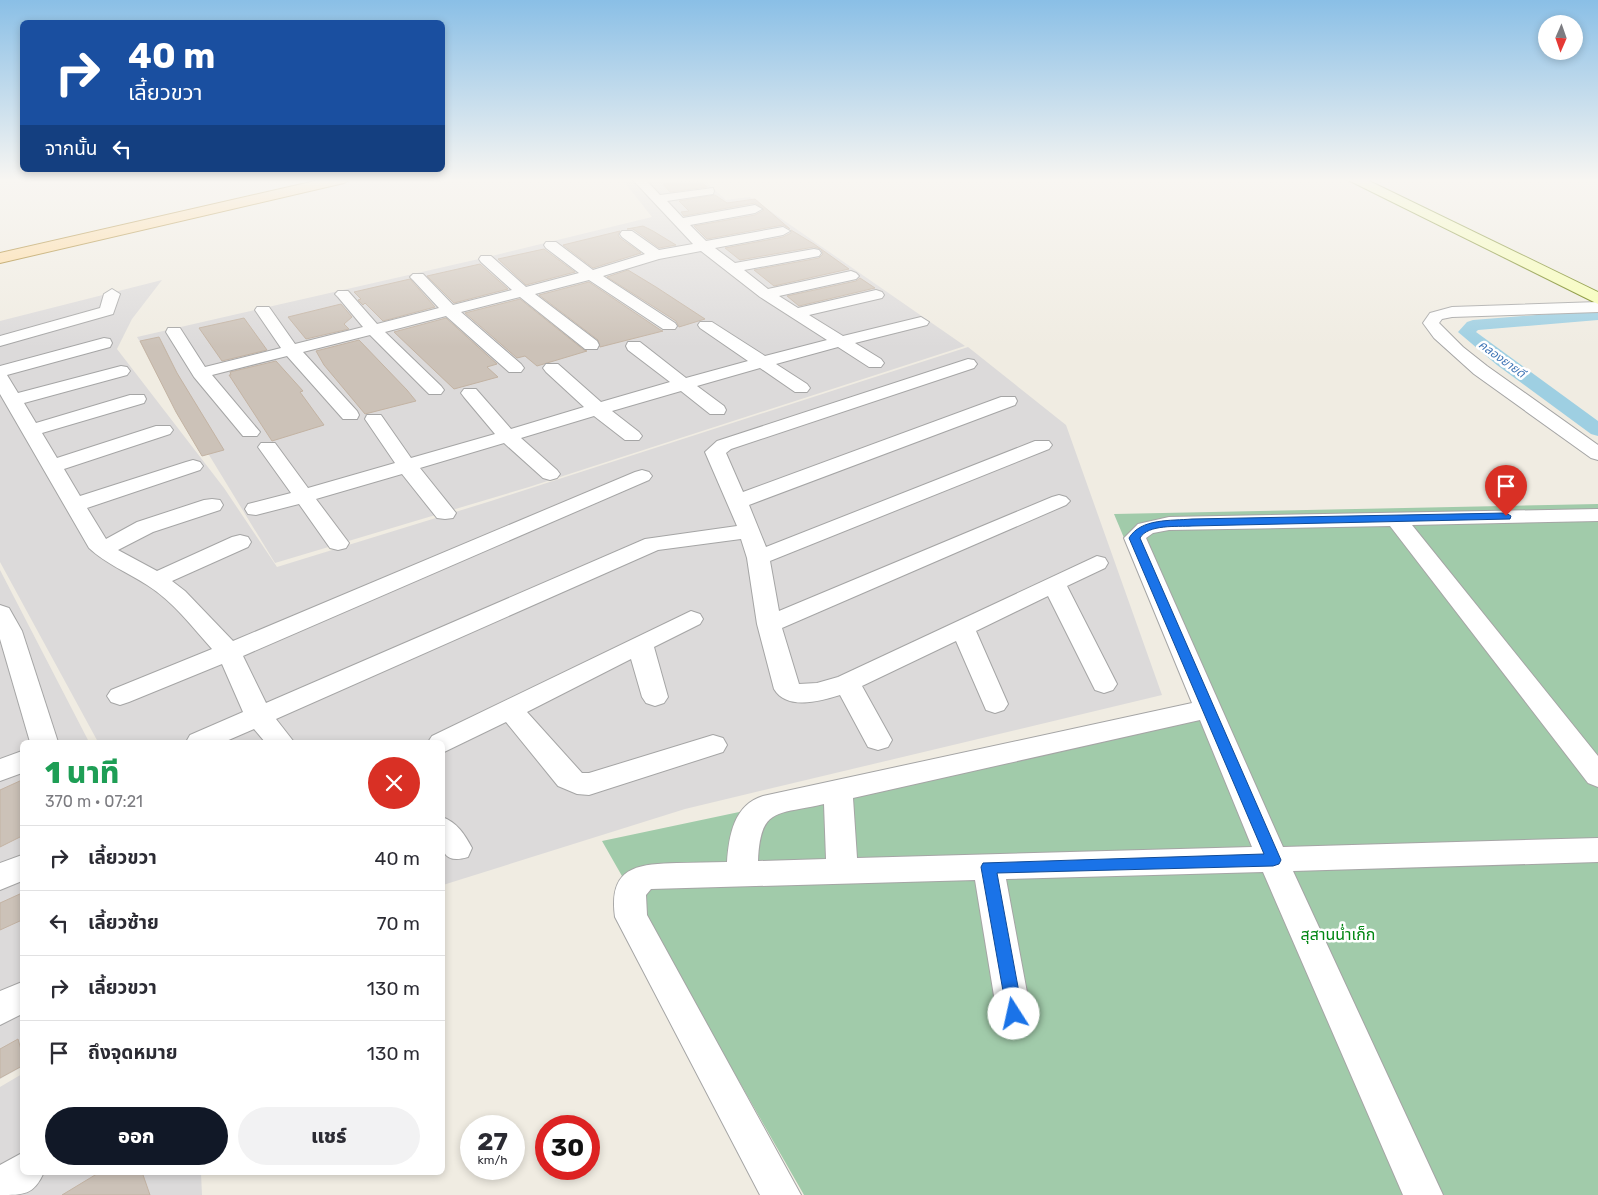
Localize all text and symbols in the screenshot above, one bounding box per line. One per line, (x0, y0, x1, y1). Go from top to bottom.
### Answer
north arrow (1538, 15, 1582, 60)
map controls (1538, 15, 1583, 60)
text: 40 m (128, 35, 215, 77)
icon: right (45, 40, 110, 105)
text: เลี้ยวขวา (128, 79, 203, 106)
icon: left (108, 135, 136, 163)
text: จากนั้น (45, 137, 98, 160)
water label: คลองยายดี (1476, 337, 1530, 382)
pin (1485, 465, 1527, 516)
icon: arrive (1492, 472, 1520, 500)
text: 1 นาที (45, 755, 119, 791)
button: close (368, 757, 420, 809)
text: 370 m · 07:21 (45, 792, 143, 811)
icon: right (45, 844, 73, 872)
text: เลี้ยวขวา (88, 846, 157, 869)
text: 40 m (375, 847, 420, 870)
icon: left (45, 909, 73, 937)
text: เลี้ยวซ้าย (88, 911, 159, 934)
text: 70 m (377, 912, 420, 935)
park label: สุสานน่ำเก็ก (1301, 923, 1375, 944)
icon: right (45, 974, 73, 1002)
text: เลี้ยวขวา (88, 976, 157, 999)
text: 130 m (367, 977, 420, 1000)
position arrow (987, 987, 1039, 1039)
icon: arrive (45, 1039, 73, 1067)
text: ถึงจุดหมาย (88, 1041, 178, 1064)
text: 130 m (367, 1042, 420, 1065)
button: ออก (45, 1107, 228, 1165)
button: แชร์ (238, 1107, 420, 1165)
speed limit sign: 30 (535, 1115, 600, 1180)
text: 27 (477, 1127, 508, 1156)
text: km/h (478, 1153, 507, 1167)

